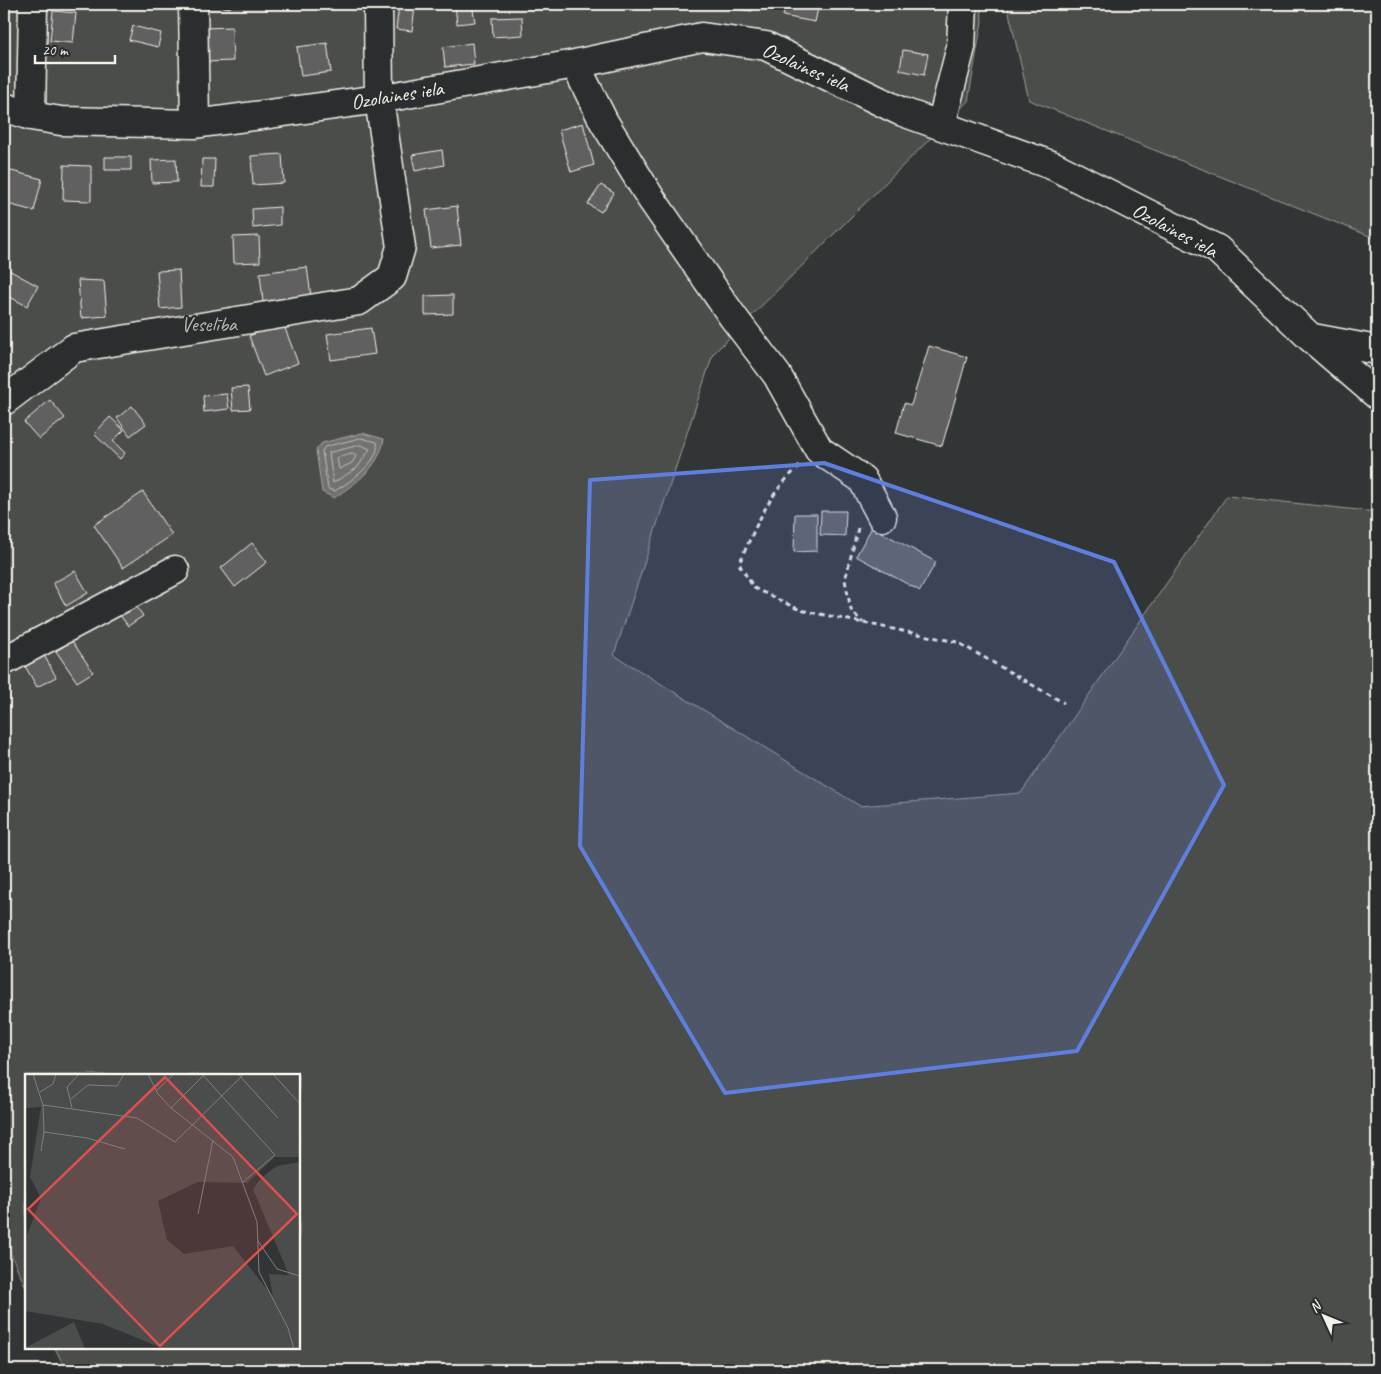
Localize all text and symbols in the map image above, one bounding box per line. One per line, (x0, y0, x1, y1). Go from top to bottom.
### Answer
scale bar (35, 32, 115, 64)
street label: Ozolaines iela (758, 36, 855, 99)
text: 20 m (42, 41, 69, 60)
street label: Ozolaines iela (349, 75, 447, 115)
street label: Ozolaines iela (1128, 197, 1224, 264)
park label: Veselība (181, 311, 239, 337)
inset map (25, 1074, 300, 1349)
north arrow (1298, 1292, 1348, 1342)
text: N (1306, 1297, 1326, 1316)

